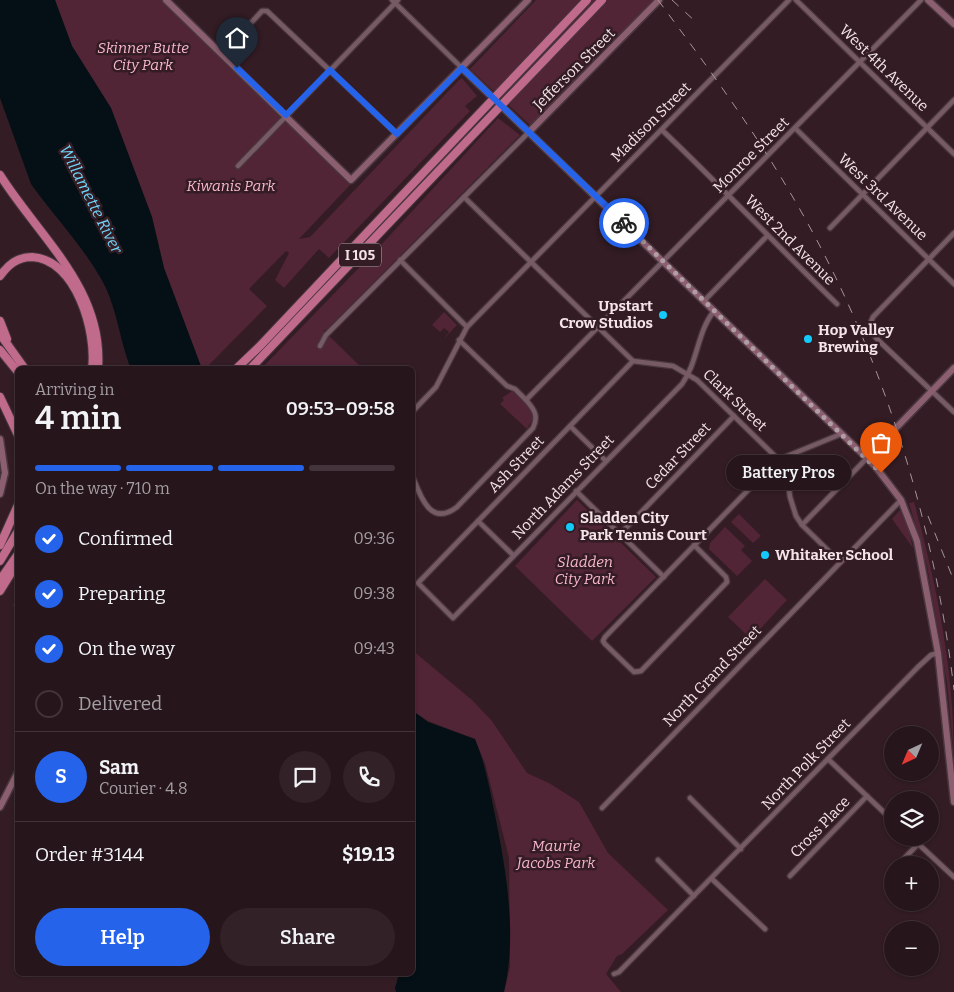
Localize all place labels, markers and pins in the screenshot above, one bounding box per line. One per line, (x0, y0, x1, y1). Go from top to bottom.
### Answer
pin (216, 17, 258, 68)
place label: Upstart Crow Studios (559, 297, 653, 332)
marker: Upstart Crow Studios (657, 309, 669, 321)
place label: Hop Valley Brewing (818, 321, 894, 356)
marker: Hop Valley Brewing (802, 333, 814, 345)
pin (860, 422, 902, 473)
callout: Battery Pros (726, 456, 851, 490)
place label: Sladden City Park Tennis Court (580, 509, 707, 544)
marker: Sladden City Park Tennis Court (564, 521, 576, 533)
place label: Whitaker School (775, 546, 894, 564)
marker: Whitaker School (759, 549, 771, 561)

